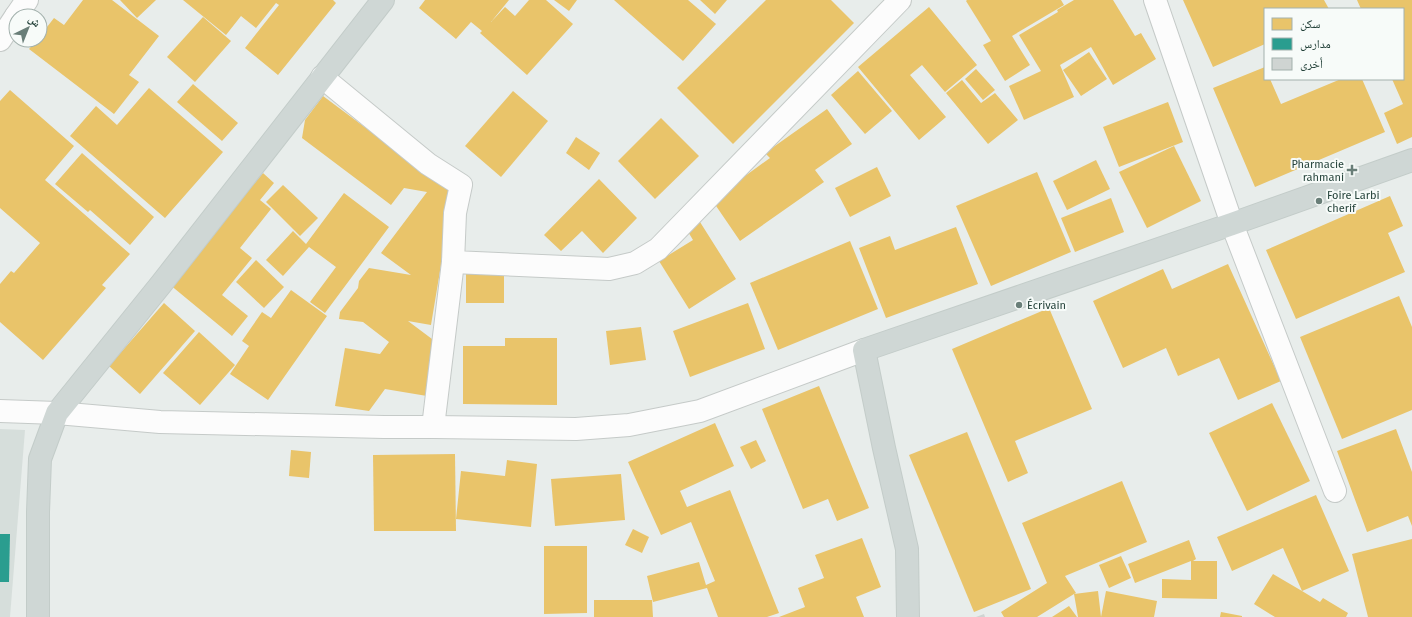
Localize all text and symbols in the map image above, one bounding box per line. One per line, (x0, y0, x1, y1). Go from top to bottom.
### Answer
north arrow (8, 8, 48, 48)
legend (1264, 8, 1404, 80)
text: ش (25, 12, 43, 31)
text: سكن (1300, 17, 1321, 31)
text: مدارس (1300, 37, 1331, 51)
text: أخرى (1300, 57, 1323, 71)
place label: Pharmacie rahmani (1291, 158, 1344, 184)
marker: Pharmacie rahmani (1347, 165, 1357, 175)
place label: Foire Larbi cherif (1327, 189, 1380, 215)
marker: Foire Larbi cherif (1314, 196, 1324, 206)
place label: Écrivain (1027, 298, 1066, 312)
marker: Écrivain (1014, 300, 1024, 310)

